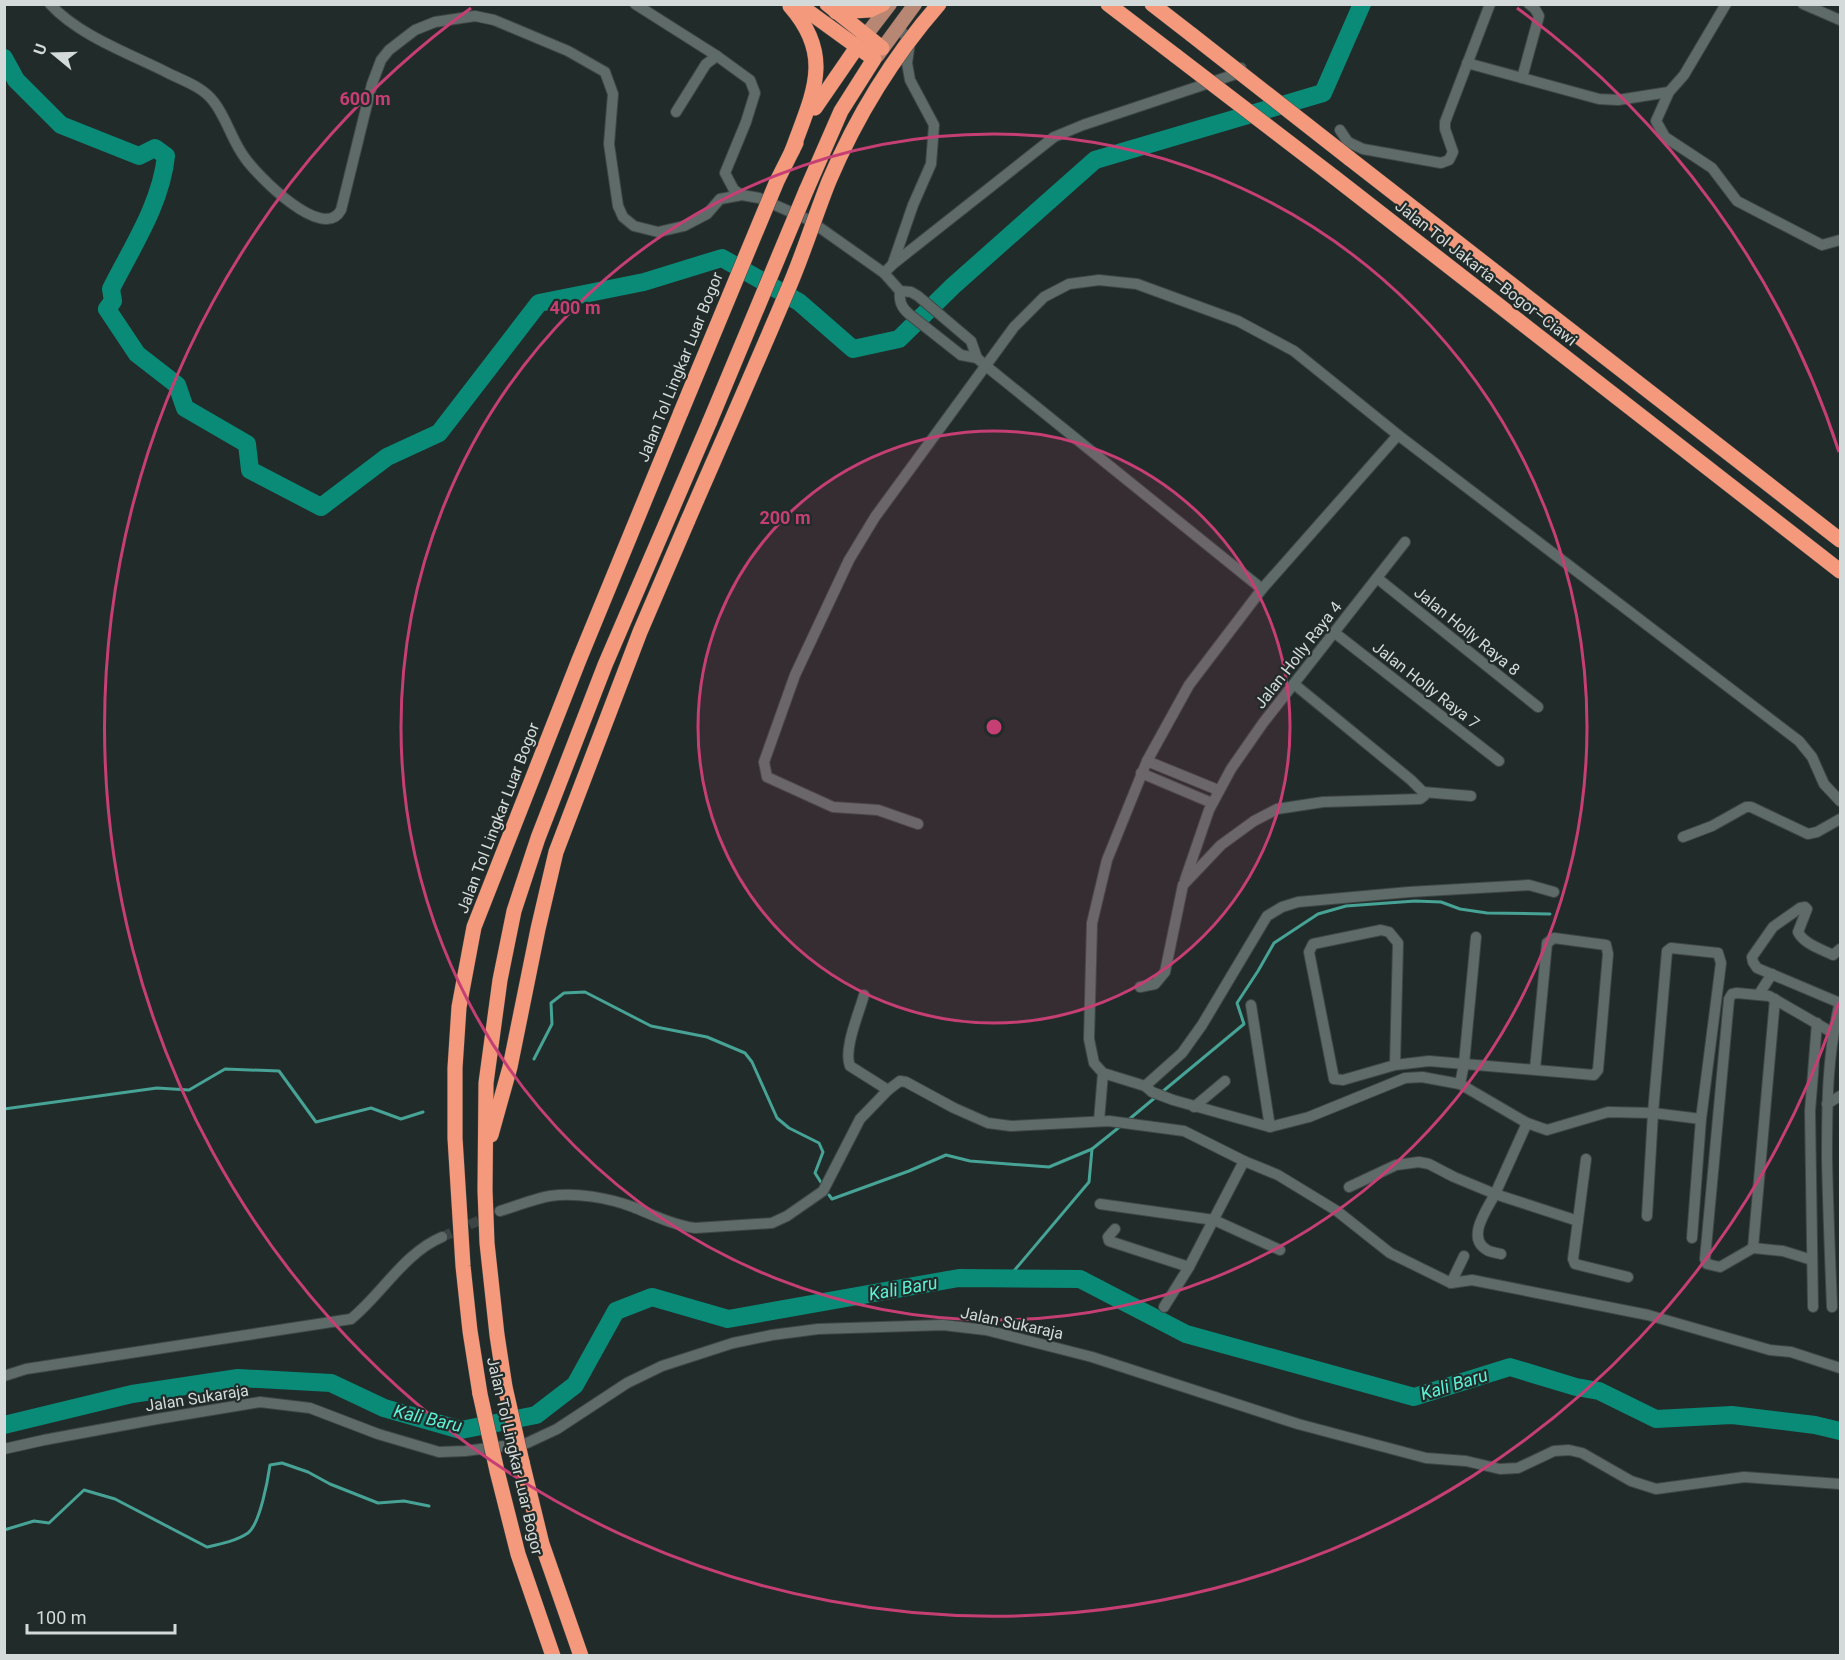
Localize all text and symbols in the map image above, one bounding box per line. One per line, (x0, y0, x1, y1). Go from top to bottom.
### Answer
north arrow (24, 24, 84, 84)
text: U (30, 41, 51, 57)
text: 600 m (339, 88, 391, 109)
street label: Jalan Tol Jakarta–Bogor–Ciawi (1391, 196, 1581, 350)
street label: Jalan Tol Lingkar Luar Bogor (633, 269, 727, 465)
text: 400 m (549, 297, 601, 318)
text: 200 m (759, 507, 811, 528)
street label: Jalan Holly Raya 8 (1410, 583, 1524, 679)
street label: Jalan Holly Raya 4 (1250, 598, 1346, 712)
street label: Jalan Holly Raya 7 (1369, 637, 1483, 733)
centre of rings (984, 717, 1004, 737)
street label: Jalan Tol Lingkar Luar Bogor (453, 719, 543, 916)
water label: Kali Baru (867, 1272, 939, 1304)
street label: Jalan Sukaraja (959, 1303, 1065, 1343)
street label: Jalan Tol Lingkar Luar Bogor (483, 1355, 547, 1557)
water label: Kali Baru (1418, 1364, 1491, 1404)
street label: Jalan Sukaraja (144, 1380, 250, 1416)
water label: Kali Baru (392, 1400, 464, 1436)
scale bar (27, 1597, 176, 1635)
text: 100 m (36, 1607, 87, 1628)

